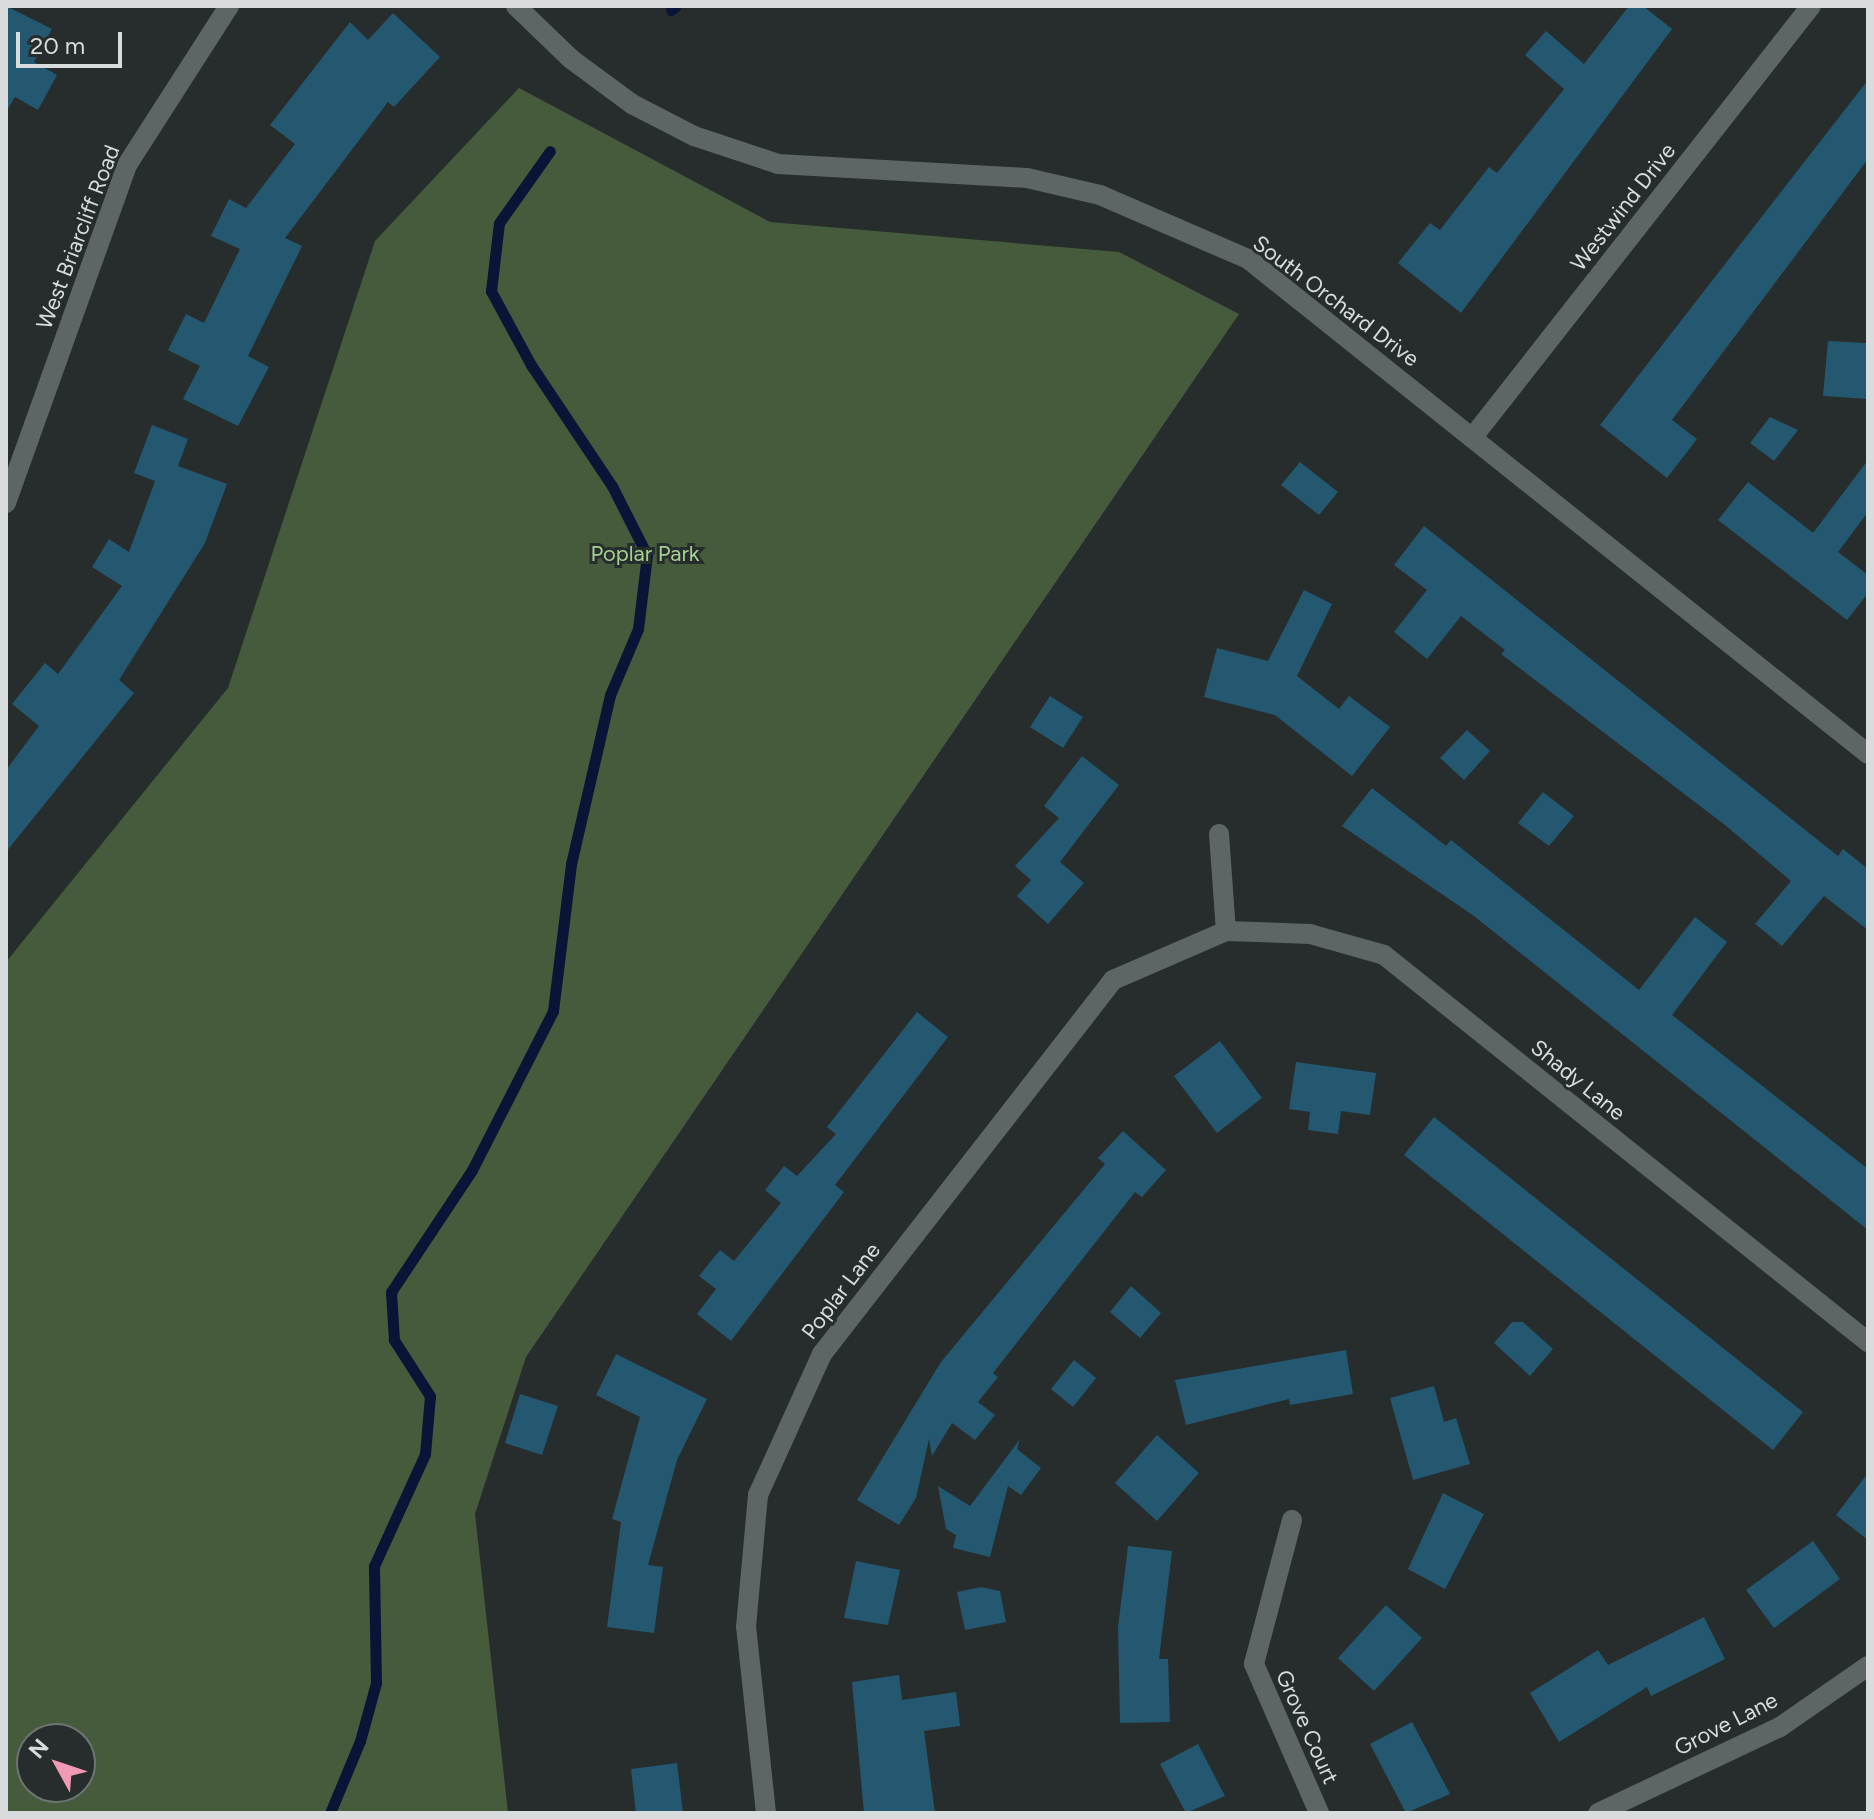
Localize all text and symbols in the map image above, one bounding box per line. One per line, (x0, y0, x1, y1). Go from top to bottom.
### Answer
scale bar (20, 16, 126, 66)
text: 20 m (30, 31, 85, 60)
street label: Westwind Drive (1565, 138, 1681, 276)
street label: West Briarcliff Road (31, 141, 125, 333)
street label: South Orchard Drive (1248, 230, 1424, 372)
park label: Poplar Park (590, 541, 700, 567)
street label: Shady Lane (1525, 1034, 1631, 1126)
street label: Poplar Lane (796, 1237, 886, 1345)
street label: Grove Court (1270, 1666, 1344, 1788)
street label: Grove Lane (1670, 1687, 1782, 1761)
north arrow (16, 1723, 96, 1803)
text: N (23, 1733, 55, 1764)

